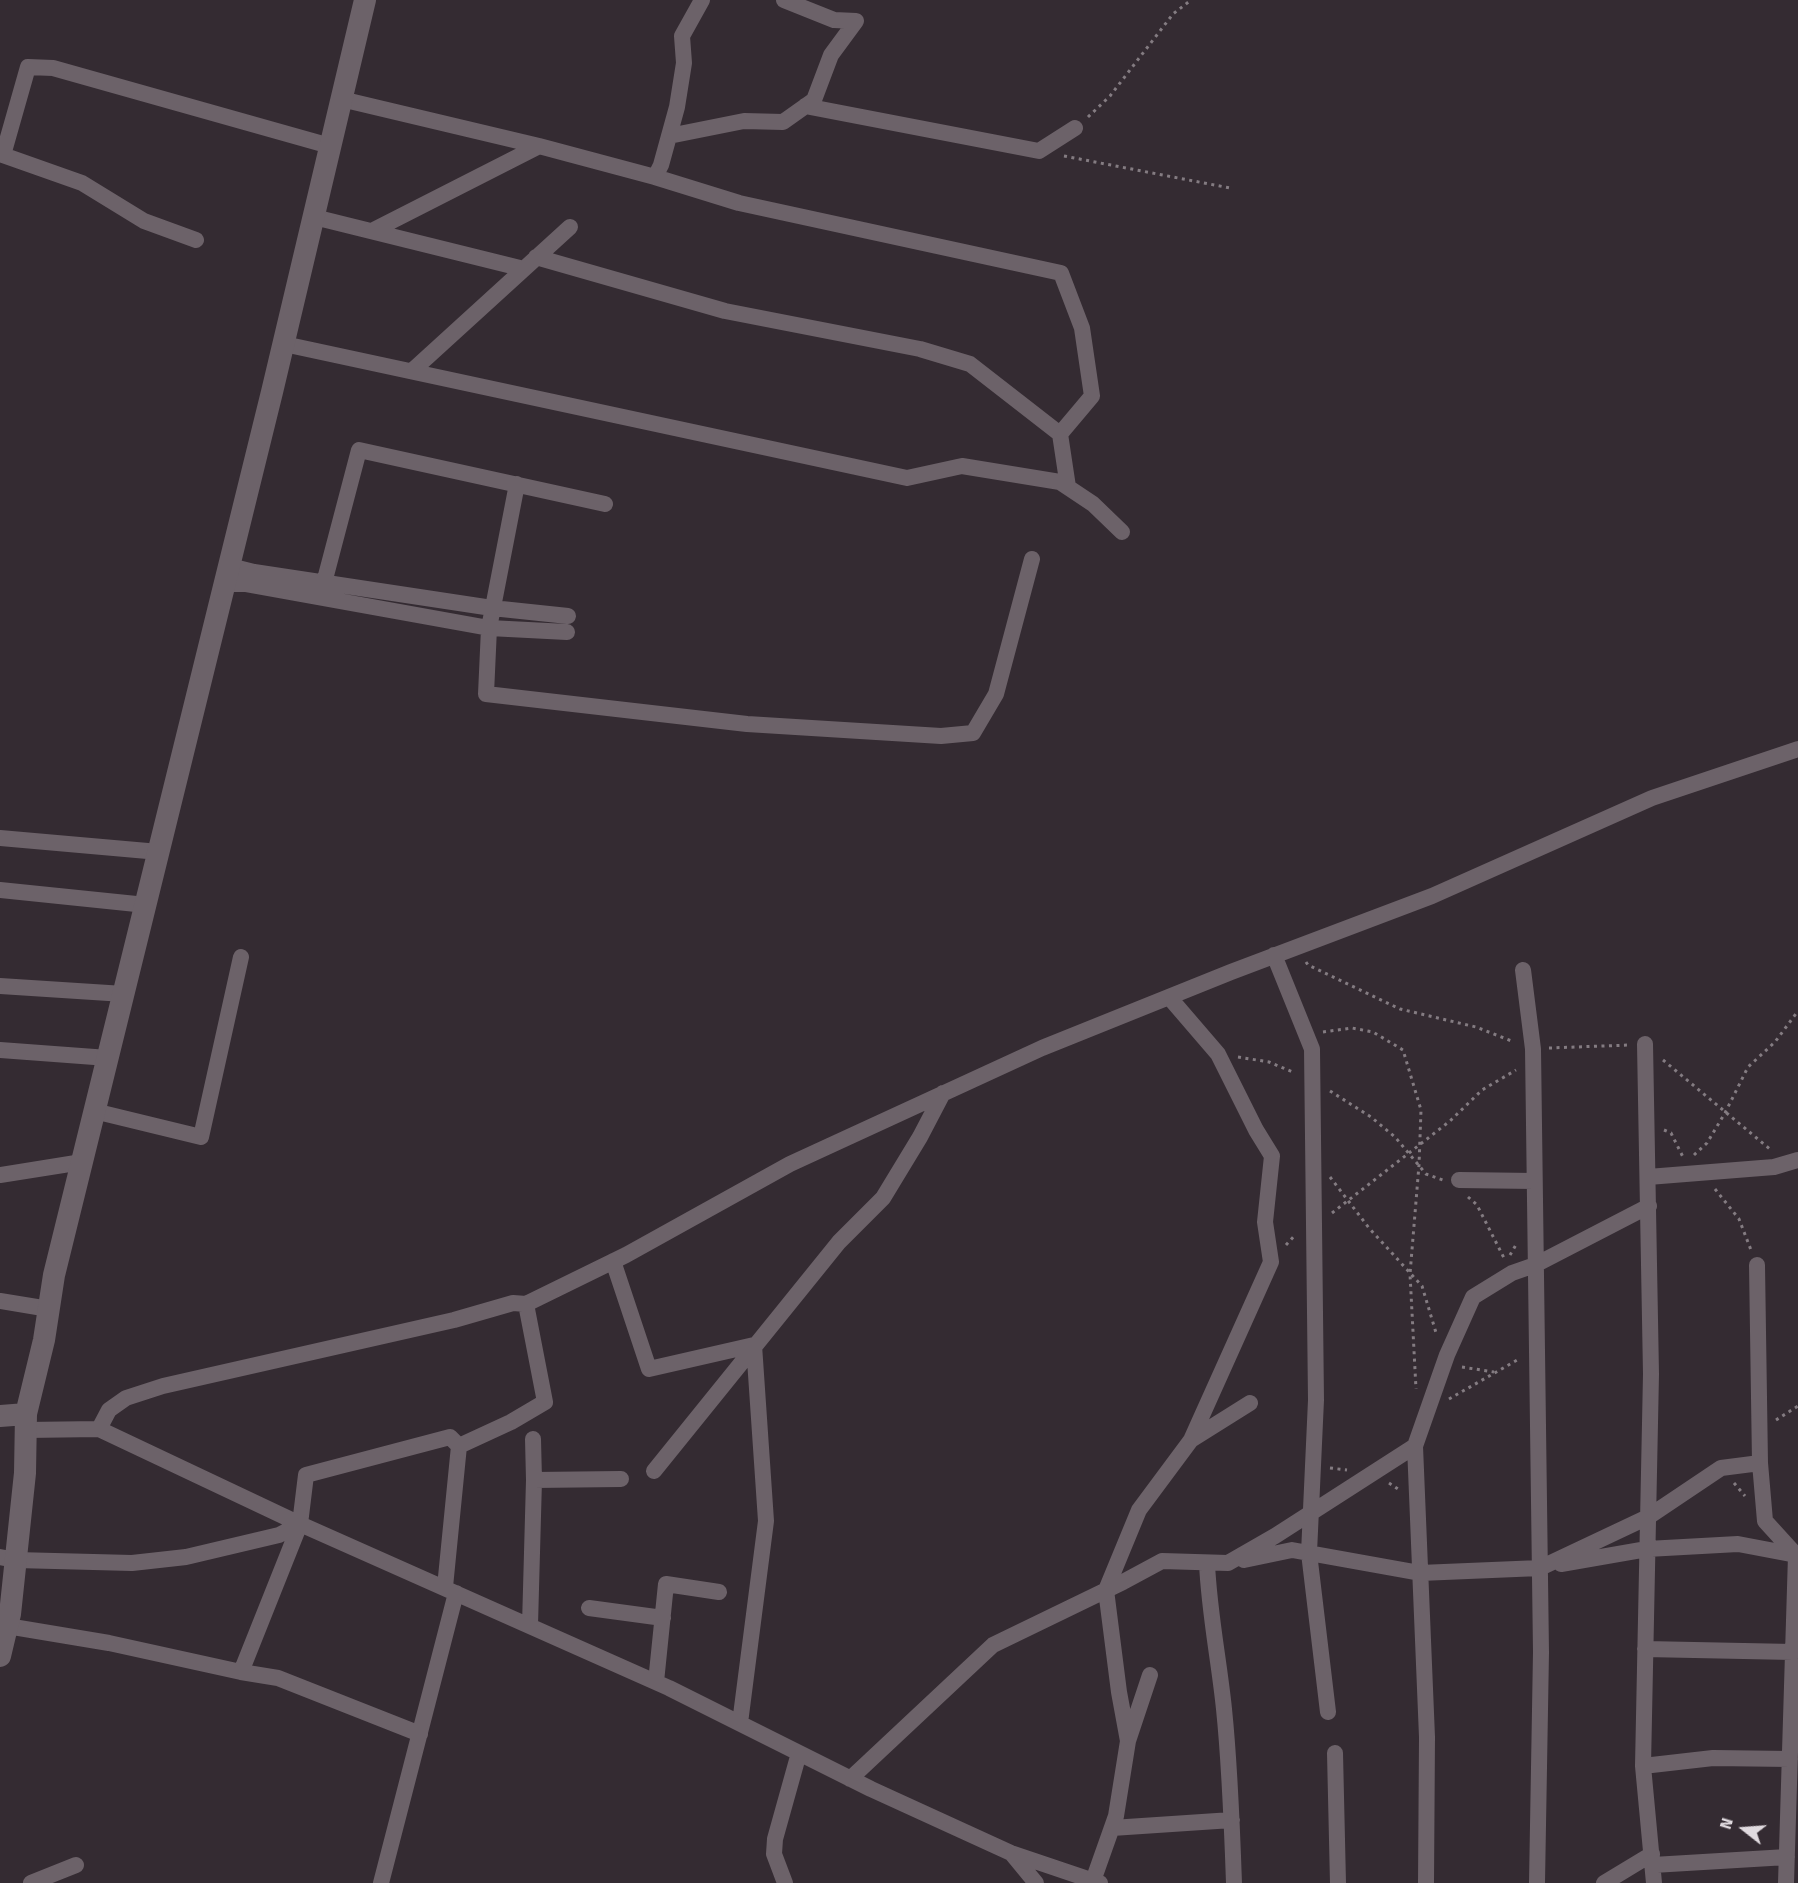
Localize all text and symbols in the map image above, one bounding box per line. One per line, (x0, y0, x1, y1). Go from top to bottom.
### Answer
north arrow (1714, 1799, 1774, 1859)
text: N (1716, 1816, 1737, 1831)

